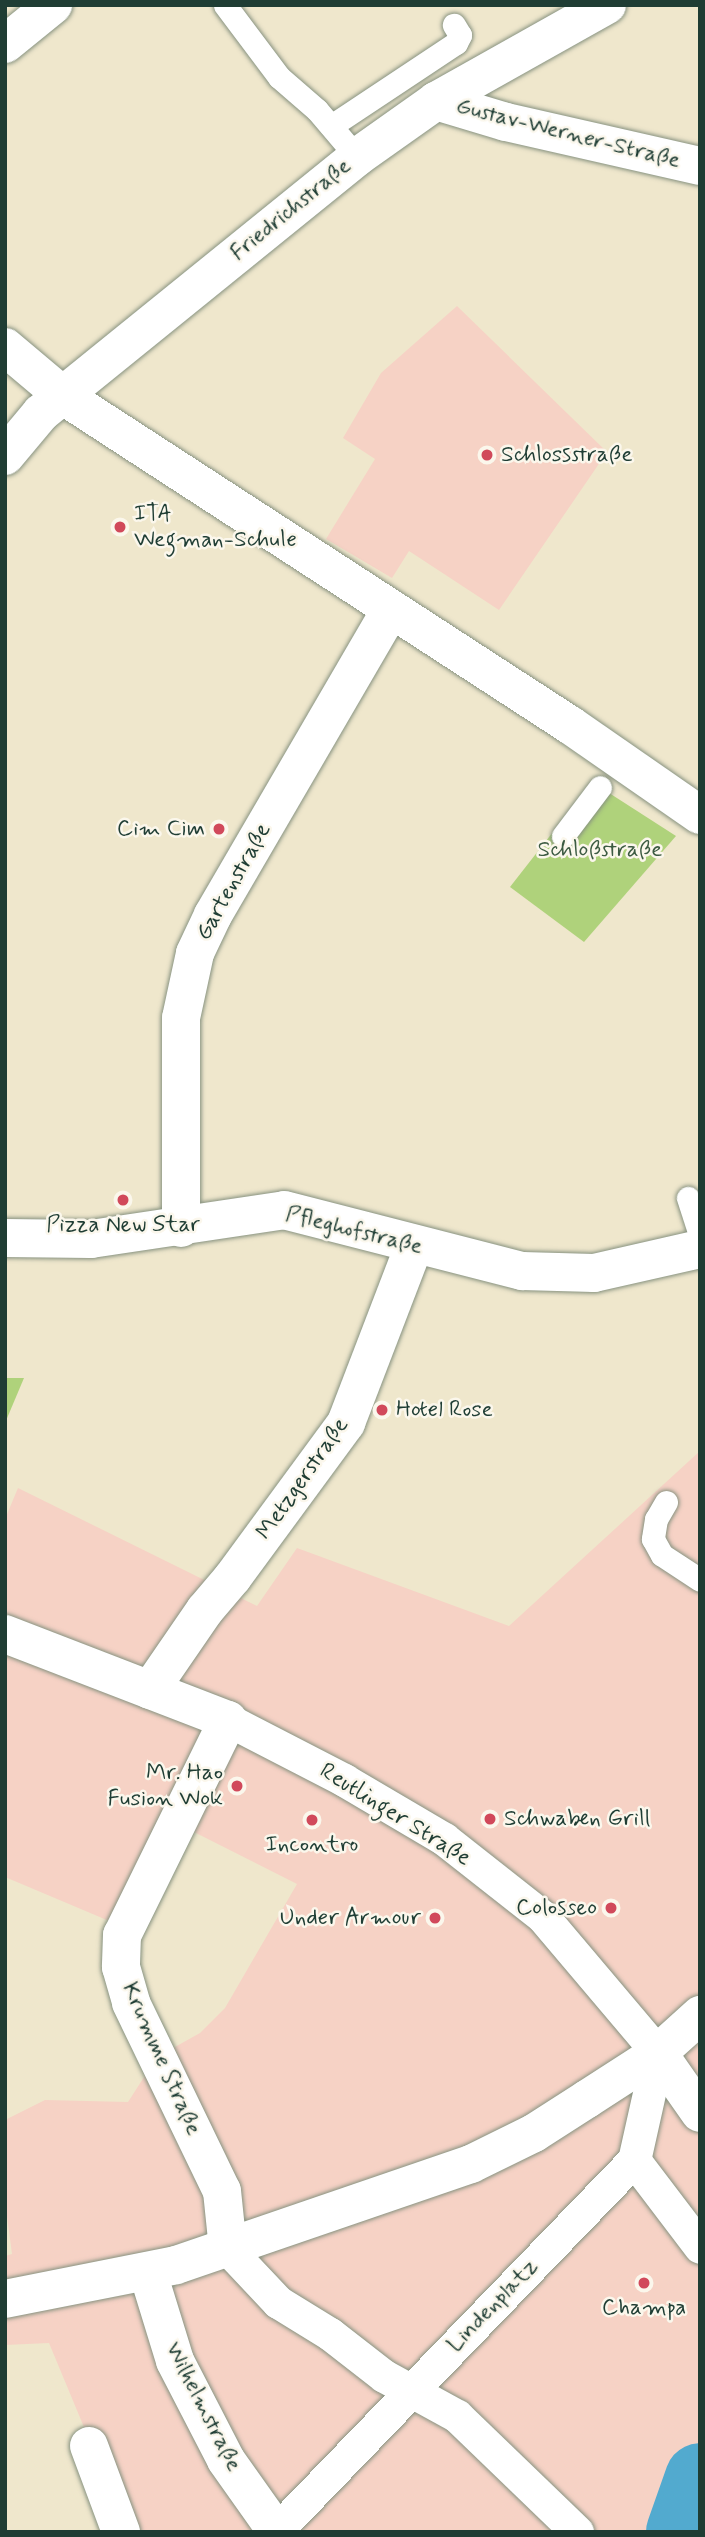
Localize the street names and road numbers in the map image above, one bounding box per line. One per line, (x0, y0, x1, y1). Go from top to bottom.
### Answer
street label: Gustav-Werner-Straße (453, 93, 683, 175)
street label: Friedrichstraße (225, 153, 357, 267)
street label: Gartenstraße (190, 819, 278, 945)
street label: Pfleghofstraße (283, 1201, 425, 1261)
street label: Metzgerstraße (251, 1413, 355, 1545)
street label: Reutlinger Straße (314, 1757, 476, 1873)
street label: Krumme Straße (115, 1978, 207, 2140)
street label: Lindenplatz (442, 2253, 544, 2359)
street label: Wilhelmstraße (159, 2338, 247, 2476)

